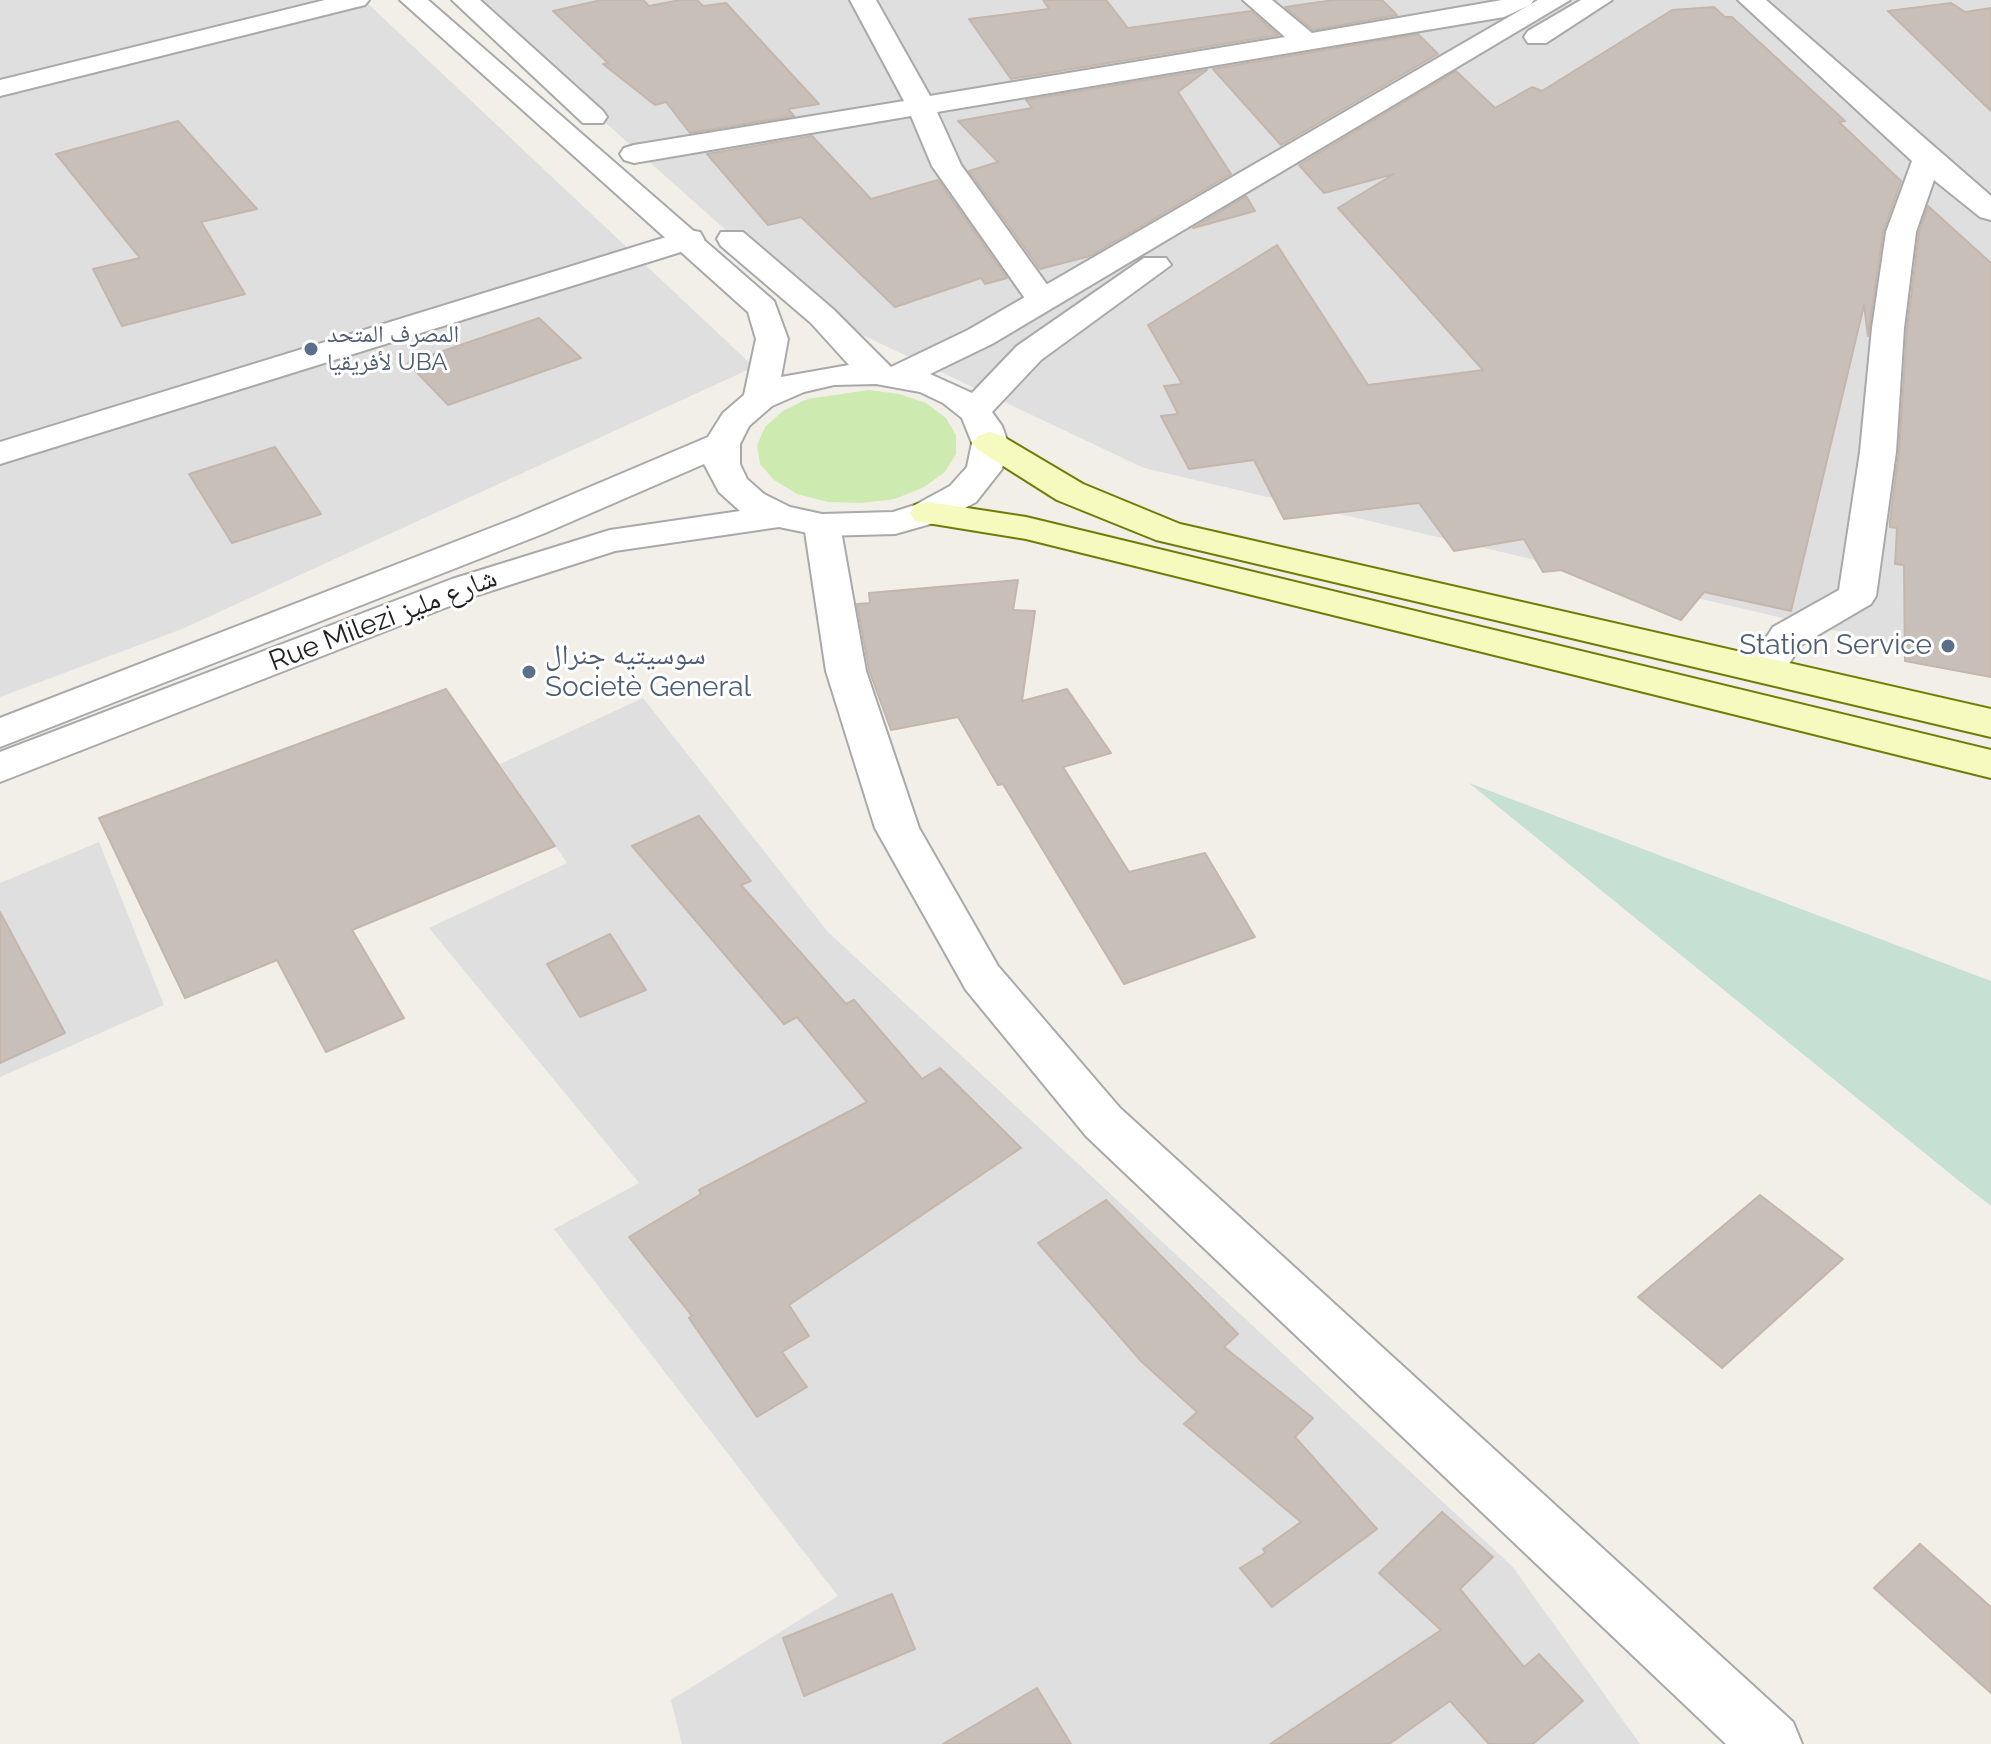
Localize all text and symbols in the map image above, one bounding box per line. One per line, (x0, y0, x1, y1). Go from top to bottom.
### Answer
place label: المصرف المتحد لأفريقيا UBA (327, 321, 459, 377)
marker: المصرف المتحد لأفريقيا UBA (302, 340, 320, 358)
street label: Rue Milezi شارع مليز (264, 561, 502, 679)
place label: Station Service (1739, 629, 1932, 663)
marker: Station Service (1939, 637, 1957, 655)
place label: سوسيتيه جنرال Societè General (545, 639, 751, 705)
marker: سوسيتيه جنرال Societè General (520, 663, 538, 681)

